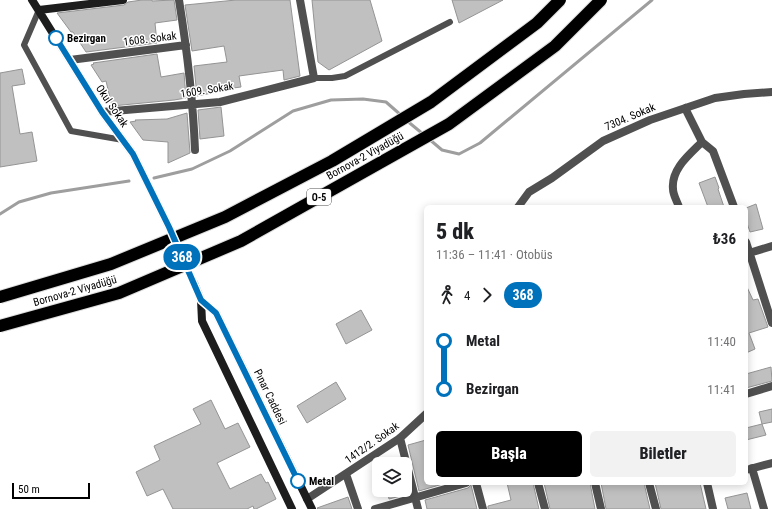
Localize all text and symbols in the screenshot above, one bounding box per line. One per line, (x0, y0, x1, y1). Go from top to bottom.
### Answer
street label: 1608. Sokak (123, 29, 177, 49)
marker: Bezirgan (48, 30, 64, 46)
place label: Bezirgan (67, 32, 106, 45)
street label: 1609. Sokak (180, 79, 235, 101)
street label: Okul Sokak (93, 82, 131, 130)
street label: 7304. Sokak (603, 101, 657, 133)
street label: Bornova-2 Viyadüğü (324, 129, 406, 183)
road number: O-5 (307, 189, 331, 205)
text: 5 dk (436, 219, 474, 244)
text: ₺36 (713, 230, 736, 248)
line badge: 368 (159, 244, 205, 270)
text: 11:36 – 11:41 · Otobüs (436, 247, 553, 262)
text: 368 (171, 249, 193, 265)
street label: Bornova-2 Viyadüğü (32, 273, 118, 309)
icon: walk (436, 284, 458, 306)
icon: forward (476, 284, 498, 306)
text: 368 (512, 287, 534, 303)
text: 4 (464, 288, 470, 303)
text: Metal (466, 332, 500, 350)
text: 11:40 (707, 334, 736, 349)
street label: Pınar Caddesi (251, 367, 289, 427)
text: Bezirgan (466, 380, 519, 398)
text: 11:41 (707, 382, 736, 397)
street label: 1412/2. Sokak (342, 420, 402, 466)
button: Başla (436, 431, 582, 477)
button: Biletler (590, 431, 736, 477)
map controls (372, 457, 412, 497)
button: layers (372, 457, 412, 497)
marker: Metal (290, 473, 306, 489)
place label: Metal (309, 475, 334, 488)
scale bar (12, 481, 90, 500)
text: 50 m (18, 483, 40, 496)

